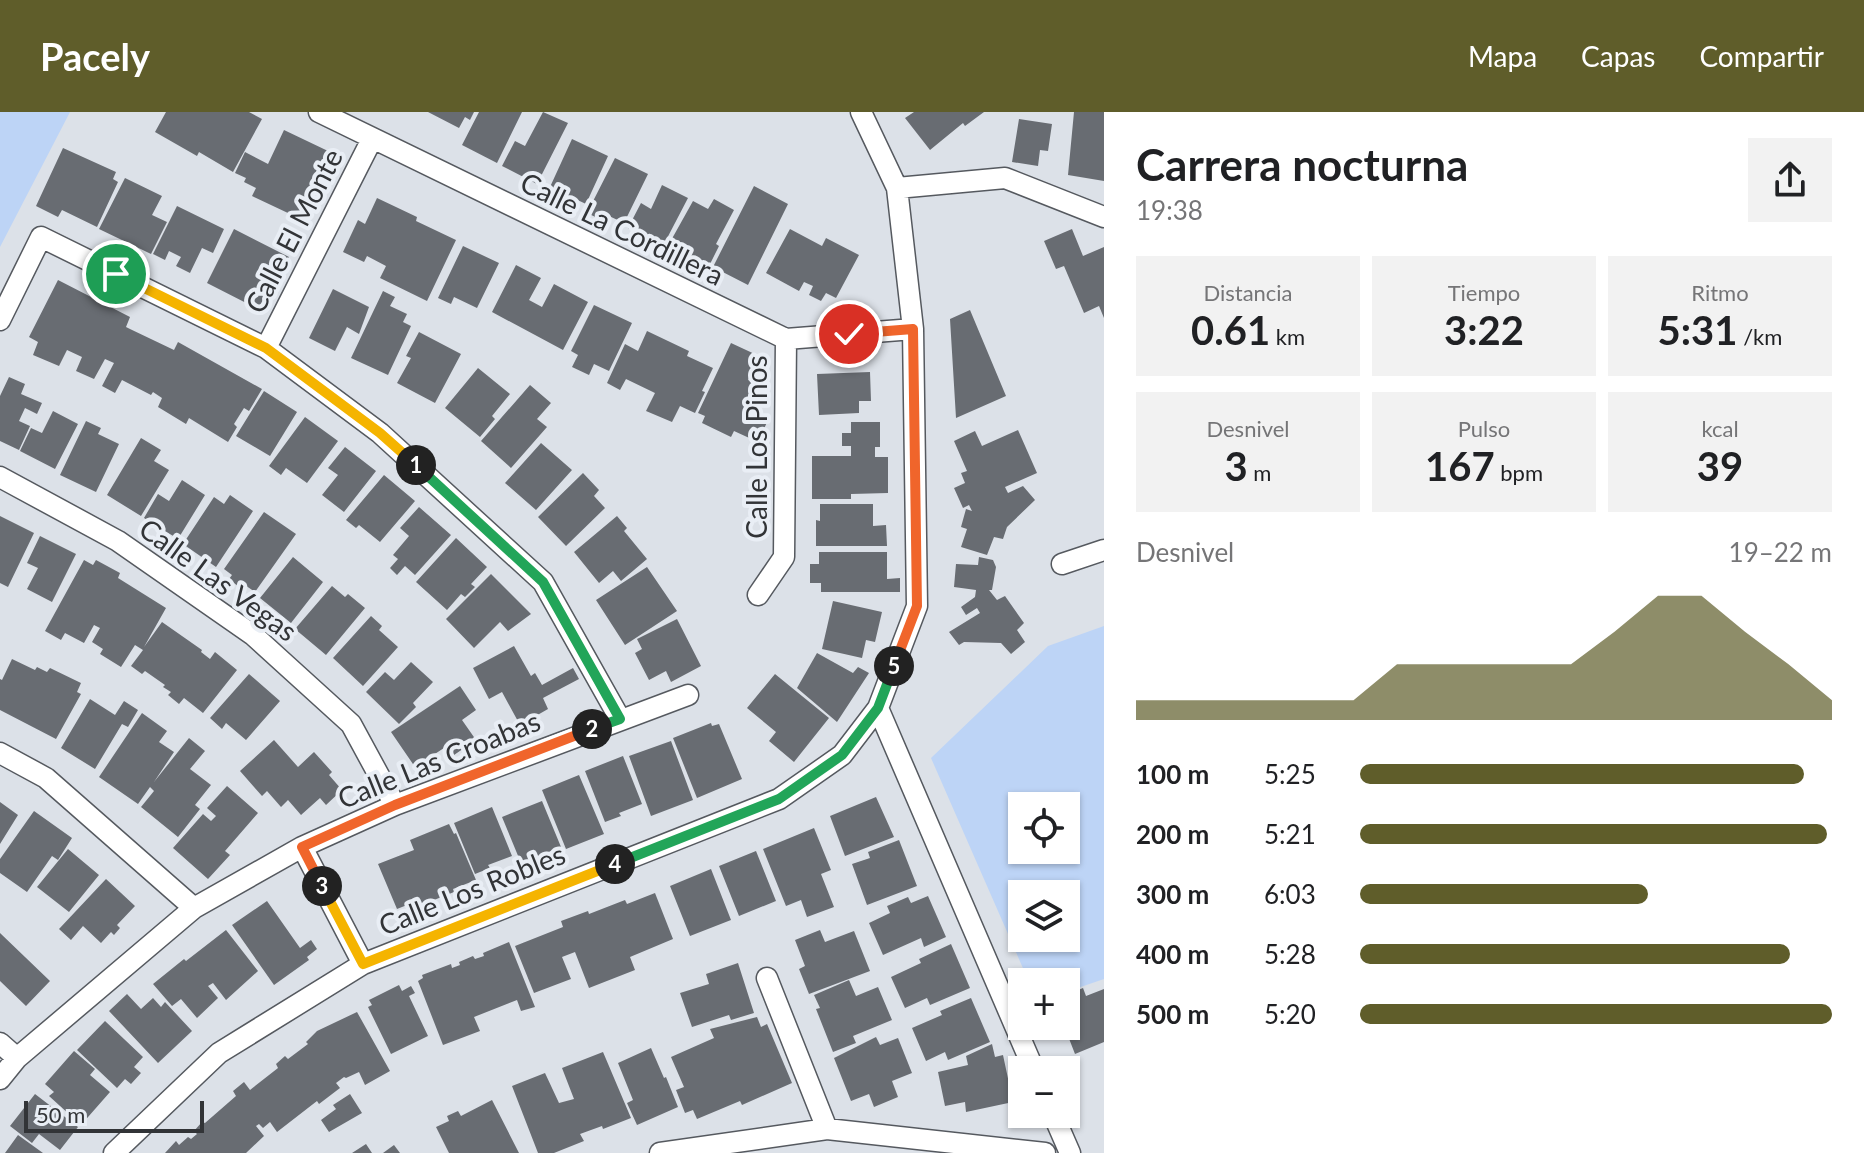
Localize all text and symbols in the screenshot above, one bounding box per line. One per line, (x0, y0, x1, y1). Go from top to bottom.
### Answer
text: Pacely (40, 33, 150, 79)
text: Mapa (1468, 39, 1537, 73)
text: Capas (1581, 39, 1655, 73)
text: Compartir (1699, 39, 1824, 73)
text: Carrera nocturna (1136, 138, 1468, 190)
button: share (1748, 138, 1832, 222)
street label: Calle El Monte (237, 143, 349, 318)
street label: Calle La Cordillera (515, 164, 729, 292)
text: 19:38 (1136, 194, 1203, 226)
pin (82, 240, 150, 308)
icon: arrive (94, 252, 138, 296)
text: Distancia (1203, 279, 1293, 306)
text: Tiempo (1448, 279, 1520, 306)
text: Ritmo (1691, 279, 1749, 306)
pin (815, 300, 883, 368)
text: 0.61 (1191, 306, 1270, 354)
text: 3:22 (1444, 306, 1524, 354)
text: 5:31 (1658, 306, 1738, 354)
icon: check (827, 312, 871, 356)
text: km (1270, 323, 1305, 350)
text: /km (1738, 323, 1782, 350)
street label: Calle Los Pinos (739, 355, 773, 539)
text: Desnivel (1206, 415, 1290, 442)
text: Pulso (1458, 415, 1510, 442)
text: kcal (1701, 415, 1739, 442)
text: 3 (1225, 442, 1248, 490)
text: 167 (1425, 442, 1495, 490)
text: 39 (1697, 442, 1743, 490)
pin: 1 (396, 445, 436, 485)
text: 1 (410, 451, 422, 478)
text: m (1248, 459, 1271, 486)
text: bpm (1495, 459, 1543, 486)
street label: Calle Las Vegas (133, 511, 304, 648)
text: Desnivel (1136, 536, 1234, 568)
text: 19–22 m (1729, 536, 1832, 568)
pin: 5 (874, 646, 914, 686)
text: 5 (888, 652, 900, 679)
street label: Calle Las Croabas (333, 703, 545, 815)
pin: 2 (572, 709, 612, 749)
text: 2 (586, 715, 598, 742)
text: 100 m (1136, 758, 1209, 790)
text: 5:25 (1264, 758, 1316, 790)
map controls (1008, 792, 1080, 1128)
button: locate (1008, 792, 1080, 864)
text: 200 m (1136, 818, 1209, 850)
text: 5:21 (1264, 818, 1316, 850)
street label: Calle Los Robles (373, 836, 570, 942)
pin: 4 (595, 844, 635, 884)
text: 4 (609, 850, 621, 877)
pin: 3 (302, 866, 342, 906)
text: 3 (316, 872, 328, 899)
text: 300 m (1136, 878, 1209, 910)
text: 6:03 (1264, 878, 1316, 910)
button: layers (1008, 880, 1080, 952)
text: 400 m (1136, 938, 1209, 970)
text: 5:28 (1264, 938, 1316, 970)
button: + (1008, 968, 1080, 1040)
text: 500 m (1136, 998, 1209, 1030)
text: 5:20 (1264, 998, 1316, 1030)
button: − (1008, 1056, 1080, 1128)
scale bar (24, 1097, 204, 1133)
text: 50 m (36, 1101, 85, 1128)

